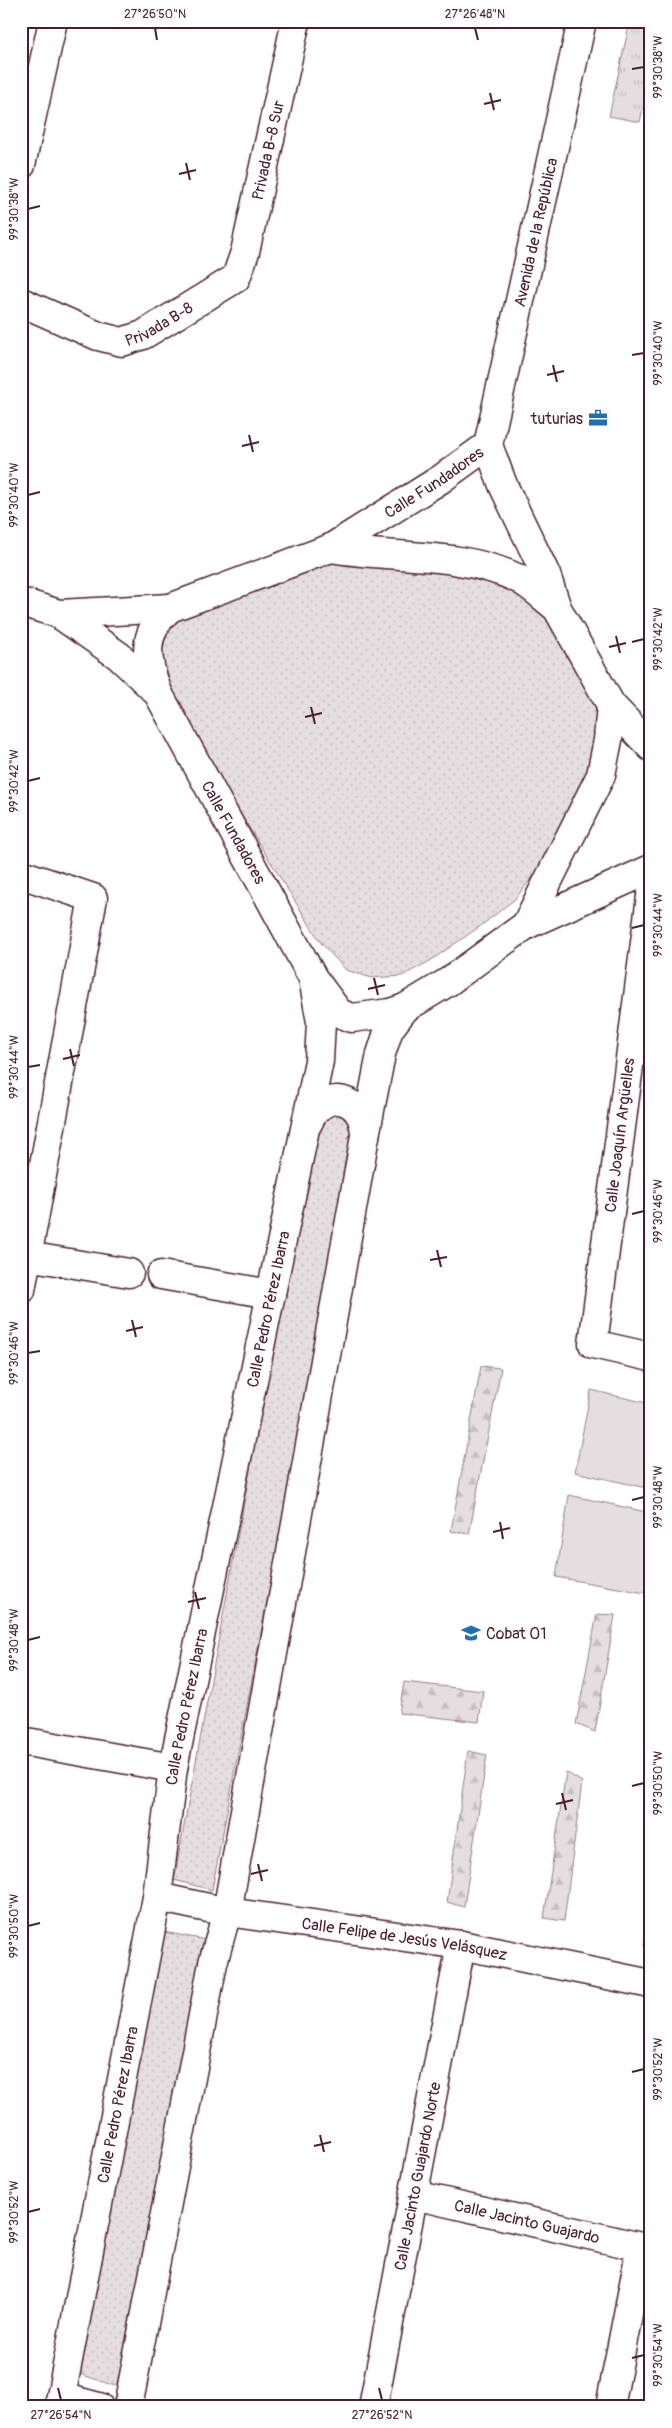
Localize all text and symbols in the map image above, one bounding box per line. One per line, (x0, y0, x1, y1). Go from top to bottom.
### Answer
text: 27°26'50"N (124, 7, 186, 22)
text: 27°26'48"N (445, 7, 505, 22)
text: 99°30'38"W (651, 36, 666, 98)
street label: Privada B-8 Sur (248, 98, 289, 202)
street label: Avenida de la República (510, 156, 562, 309)
text: 99°30'38"W (7, 178, 22, 240)
street label: Privada B-8 (123, 298, 197, 351)
text: 99°30'40"W (651, 320, 666, 386)
office icon: tuturias (587, 407, 609, 429)
place label: tuturias (530, 409, 583, 429)
street label: Calle Fundadores (381, 443, 488, 523)
text: 99°30'40"W (7, 462, 22, 528)
text: 99°30'42"W (651, 607, 666, 671)
text: 99°30'42"W (7, 749, 22, 813)
street label: Calle Fundadores (197, 777, 270, 888)
text: 99°30'44"W (651, 893, 666, 957)
text: 99°30'44"W (7, 1035, 22, 1099)
street label: Calle Joaquín Argüelles (601, 1057, 639, 1214)
text: 99°30'46"W (651, 1179, 666, 1243)
street label: Calle Pedro Pérez Ibarra (243, 1229, 295, 1389)
text: 99°30'46"W (7, 1321, 22, 1385)
text: 99°30'48"W (651, 1465, 666, 1529)
text: 99°30'48"W (7, 1608, 22, 1672)
school or university icon: Cobat 01 (460, 1622, 482, 1644)
place label: Cobat 01 (486, 1624, 546, 1644)
street label: Calle Pedro Pérez Ibarra (162, 1627, 213, 1786)
text: 99°30'50"W (651, 1751, 666, 1815)
text: 99°30'50"W (7, 1894, 22, 1958)
street label: Calle Felipe de Jesús Velásquez (300, 1914, 509, 1965)
street label: Calle Pedro Pérez Ibarra (93, 2024, 143, 2185)
text: 99°30'52"W (651, 2037, 666, 2101)
street label: Calle Jacinto Guajardo Norte (390, 2080, 446, 2272)
text: 99°30'52"W (7, 2180, 22, 2244)
street label: Calle Jacinto Guajardo (452, 2196, 602, 2248)
text: 99°30'54"W (651, 2323, 666, 2387)
text: 27°26'54"N (31, 2408, 91, 2423)
text: 27°26'52"N (352, 2408, 412, 2423)

